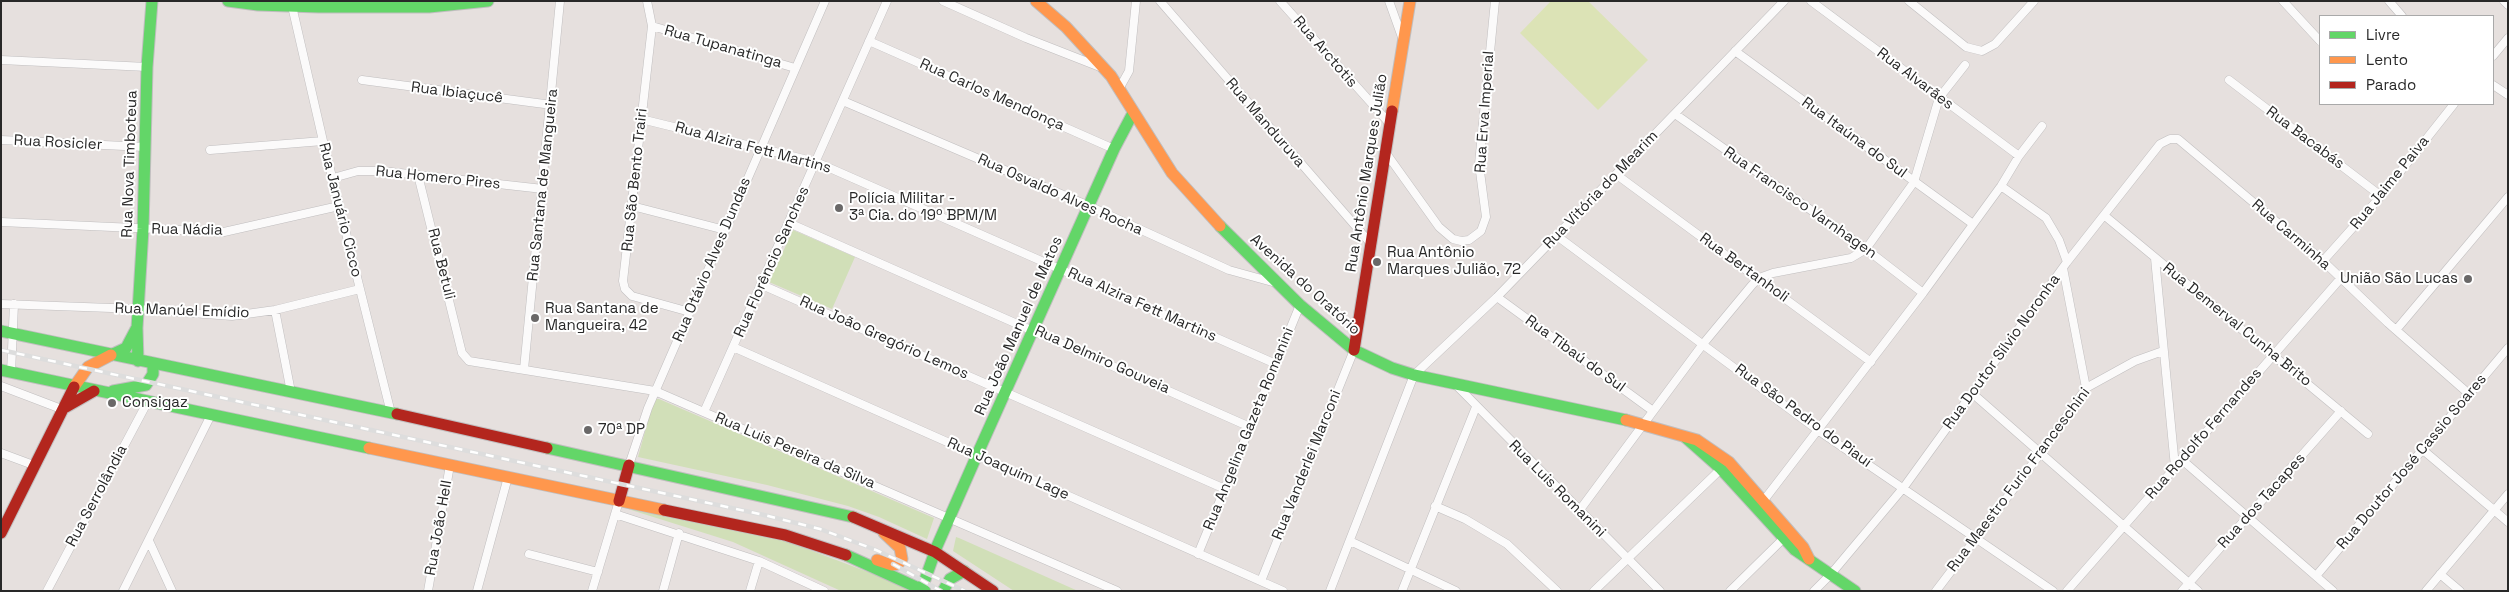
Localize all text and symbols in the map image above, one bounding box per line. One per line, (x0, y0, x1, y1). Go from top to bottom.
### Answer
street label: Rua Arctotis (1289, 13, 1361, 91)
legend (2319, 15, 2494, 105)
street label: Rua Tupanatinga (662, 22, 784, 72)
text: Livre (2366, 25, 2400, 44)
street label: Rua Alvarães (1873, 44, 1957, 114)
street label: Rua Erva Imperial (1472, 50, 1498, 174)
text: Lento (2366, 50, 2408, 69)
street label: Rua Carlos Mendonça (917, 55, 1067, 135)
street label: Rua Antônio Marques Julião (1342, 72, 1392, 274)
street label: Rua Manduruva (1221, 75, 1309, 171)
text: Parado (2366, 75, 2416, 94)
street label: Rua Ibiaçucê (410, 78, 504, 108)
street label: Rua Santana de Mangueira (524, 88, 562, 282)
street label: Rua Nova Timboteua (118, 90, 142, 238)
street label: Rua Itaúna do Sul (1798, 94, 1910, 182)
street label: Rua Bacabás (2262, 103, 2348, 173)
street label: Rua São Bento Trairi (619, 107, 651, 253)
street label: Rua Alzira Fett Martins (673, 118, 833, 178)
street label: Rua Vitória do Mearim (1540, 127, 1662, 253)
street label: Rua Rosicler (13, 132, 103, 154)
street label: Rua Jaime Paiva (2347, 133, 2433, 233)
street label: Rua Januário Cicco (315, 141, 365, 279)
street label: Rua Francisco Varnhagen (1720, 143, 1880, 263)
street label: Rua Osvaldo Alves Rocha (975, 150, 1145, 240)
street label: Rua Homero Pires (375, 162, 501, 194)
street label: Rua Otávio Alves Dundas (669, 175, 755, 345)
street label: Rua Florêncio Sanches (731, 184, 813, 340)
place label: Polícia Militar - 3ª Cia. do 19º BPM/M (849, 190, 997, 225)
street label: Rua Carminha (2248, 196, 2334, 274)
marker: Polícia Militar - 3ª Cia. do 19º BPM/M (833, 202, 845, 214)
street label: Rua Nádia (151, 220, 223, 240)
street label: Rua Betuli (423, 226, 459, 302)
street label: Rua Bertanholi (1696, 230, 1792, 306)
street label: Avenida do Oratório (1246, 231, 1364, 339)
street label: Rua João Manuel de Matos (971, 234, 1067, 418)
place label: Rua Antônio Marques Julião, 72 (1387, 244, 1521, 279)
marker: Rua Antônio Marques Julião, 72 (1371, 256, 1383, 268)
street label: Rua Demerval Cunha Brito (2159, 259, 2315, 391)
street label: Rua Alzira Fett Martins (1065, 264, 1219, 346)
place label: União São Lucas (2340, 270, 2458, 288)
street label: Rua Doutor Sílvio Noronha (1940, 271, 2064, 433)
marker: União São Lucas (2462, 273, 2474, 285)
street label: Rua João Gregório Lemos (797, 293, 971, 383)
street label: Rua Manúel Emídio (114, 300, 250, 322)
place label: Rua Santana de Mangueira, 42 (545, 300, 659, 335)
marker: Rua Santana de Mangueira, 42 (529, 312, 541, 324)
street label: Rua Tibaú do Sul (1521, 312, 1629, 396)
street label: Rua Delmiro Gouveia (1032, 322, 1172, 398)
street label: Rua Angelina Gazeta Romanini (1200, 325, 1298, 533)
street label: Rua São Pedro do Piauí (1731, 360, 1875, 472)
street label: Rua Rodolfo Fernandes (2142, 365, 2266, 503)
street label: Rua Doutor José Cassio Soares (2333, 371, 2491, 553)
street label: Rua Maestro Furio Franceschini (1944, 384, 2094, 576)
street label: Rua Vanderlei Marconi (1269, 387, 1345, 543)
place label: Consigaz (122, 394, 188, 412)
marker: Consigaz (106, 397, 118, 409)
street label: Rua Luis Pereira da Silva (712, 409, 878, 493)
place label: 70ª DP (598, 421, 645, 439)
marker: 70ª DP (582, 424, 594, 436)
street label: Rua Joaquim Lage (944, 434, 1072, 504)
street label: Rua Luis Romanini (1505, 437, 1609, 541)
street label: Rua Serrolândia (63, 442, 131, 550)
street label: Rua dos Tacapes (2215, 450, 2309, 552)
street label: Rua João Hell (422, 479, 456, 577)

